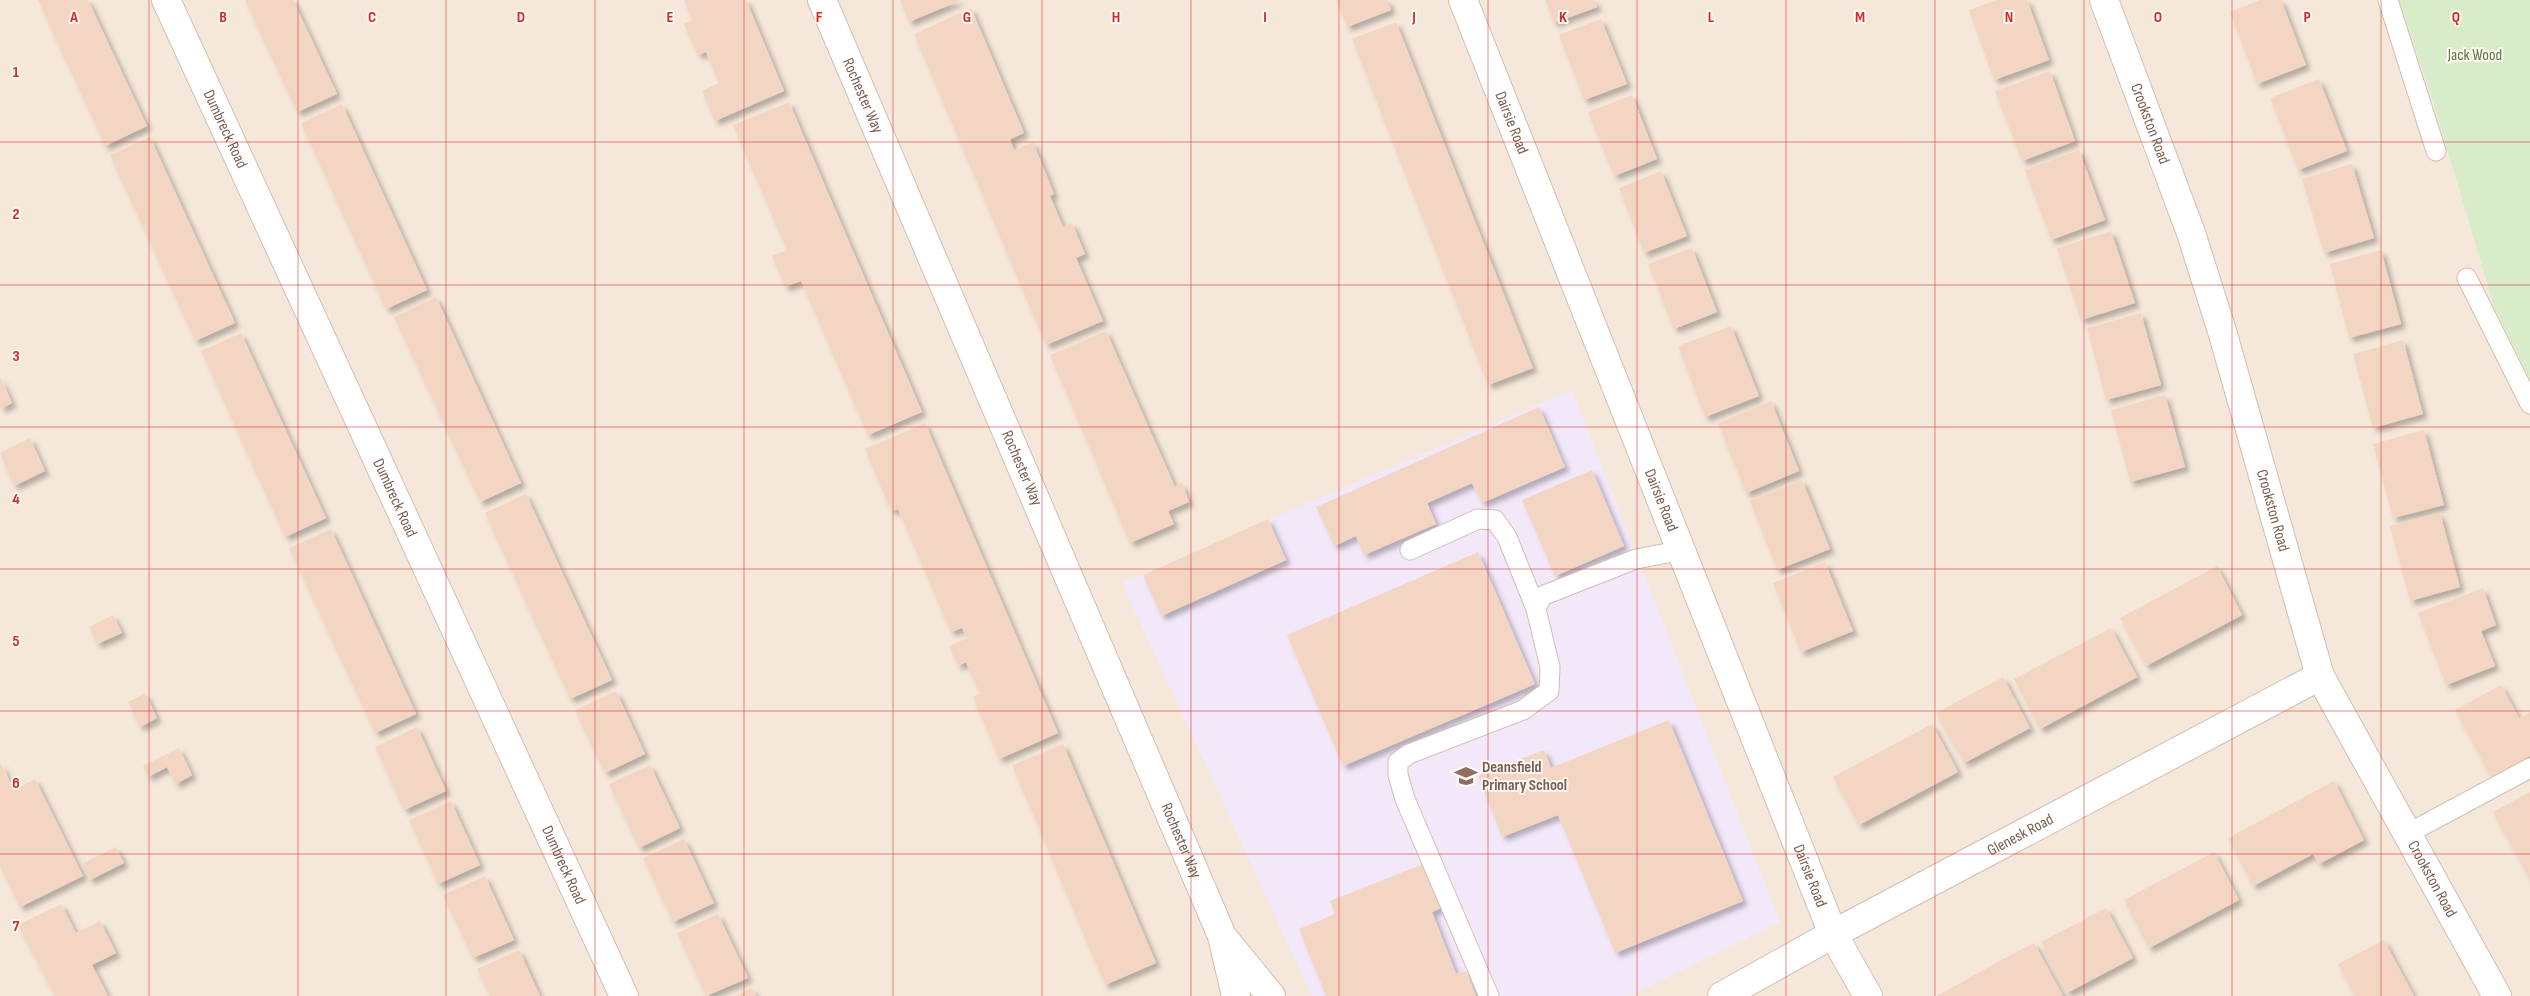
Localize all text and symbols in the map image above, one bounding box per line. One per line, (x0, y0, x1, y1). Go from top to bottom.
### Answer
text: A (69, 8, 78, 27)
text: B (219, 8, 227, 27)
text: C (368, 8, 376, 27)
text: D (517, 8, 525, 27)
text: E (667, 8, 674, 27)
text: F (816, 8, 823, 27)
text: G (963, 8, 971, 27)
text: H (1112, 8, 1120, 27)
text: I (1263, 8, 1267, 27)
text: J (1411, 8, 1416, 27)
text: K (1559, 8, 1567, 27)
text: L (1708, 8, 1715, 27)
text: M (1855, 8, 1865, 27)
text: N (2005, 8, 2013, 27)
text: O (2154, 8, 2162, 27)
text: P (2303, 8, 2311, 27)
text: Q (2452, 8, 2460, 27)
park label: Jack Wood (2447, 46, 2502, 65)
street label: Rochester Way (838, 55, 887, 136)
text: 1 (13, 63, 20, 82)
street label: Crookston Road (2127, 81, 2174, 167)
street label: Dumbreck Road (199, 87, 252, 171)
street label: Dairsie Road (1491, 89, 1533, 157)
text: 2 (12, 205, 20, 224)
text: 3 (12, 347, 20, 366)
street label: Rochester Way (998, 428, 1046, 509)
street label: Dumbreck Road (369, 456, 421, 540)
street label: Dairsie Road (1640, 466, 1682, 534)
street label: Crookston Road (2252, 467, 2294, 554)
text: 4 (12, 490, 20, 509)
text: 5 (12, 632, 20, 651)
place label: Deansfield Primary School (1482, 758, 1567, 795)
school or university icon: Deansfield Primary School (1453, 763, 1479, 789)
text: 6 (12, 774, 20, 793)
street label: Rochester Way (1157, 800, 1206, 881)
street label: Glenesk Road (1984, 810, 2056, 860)
street label: Dumbreck Road (538, 823, 590, 907)
street label: Crookston Road (2403, 837, 2461, 920)
street label: Dairsie Road (1789, 842, 1831, 910)
text: 7 (13, 917, 20, 936)

